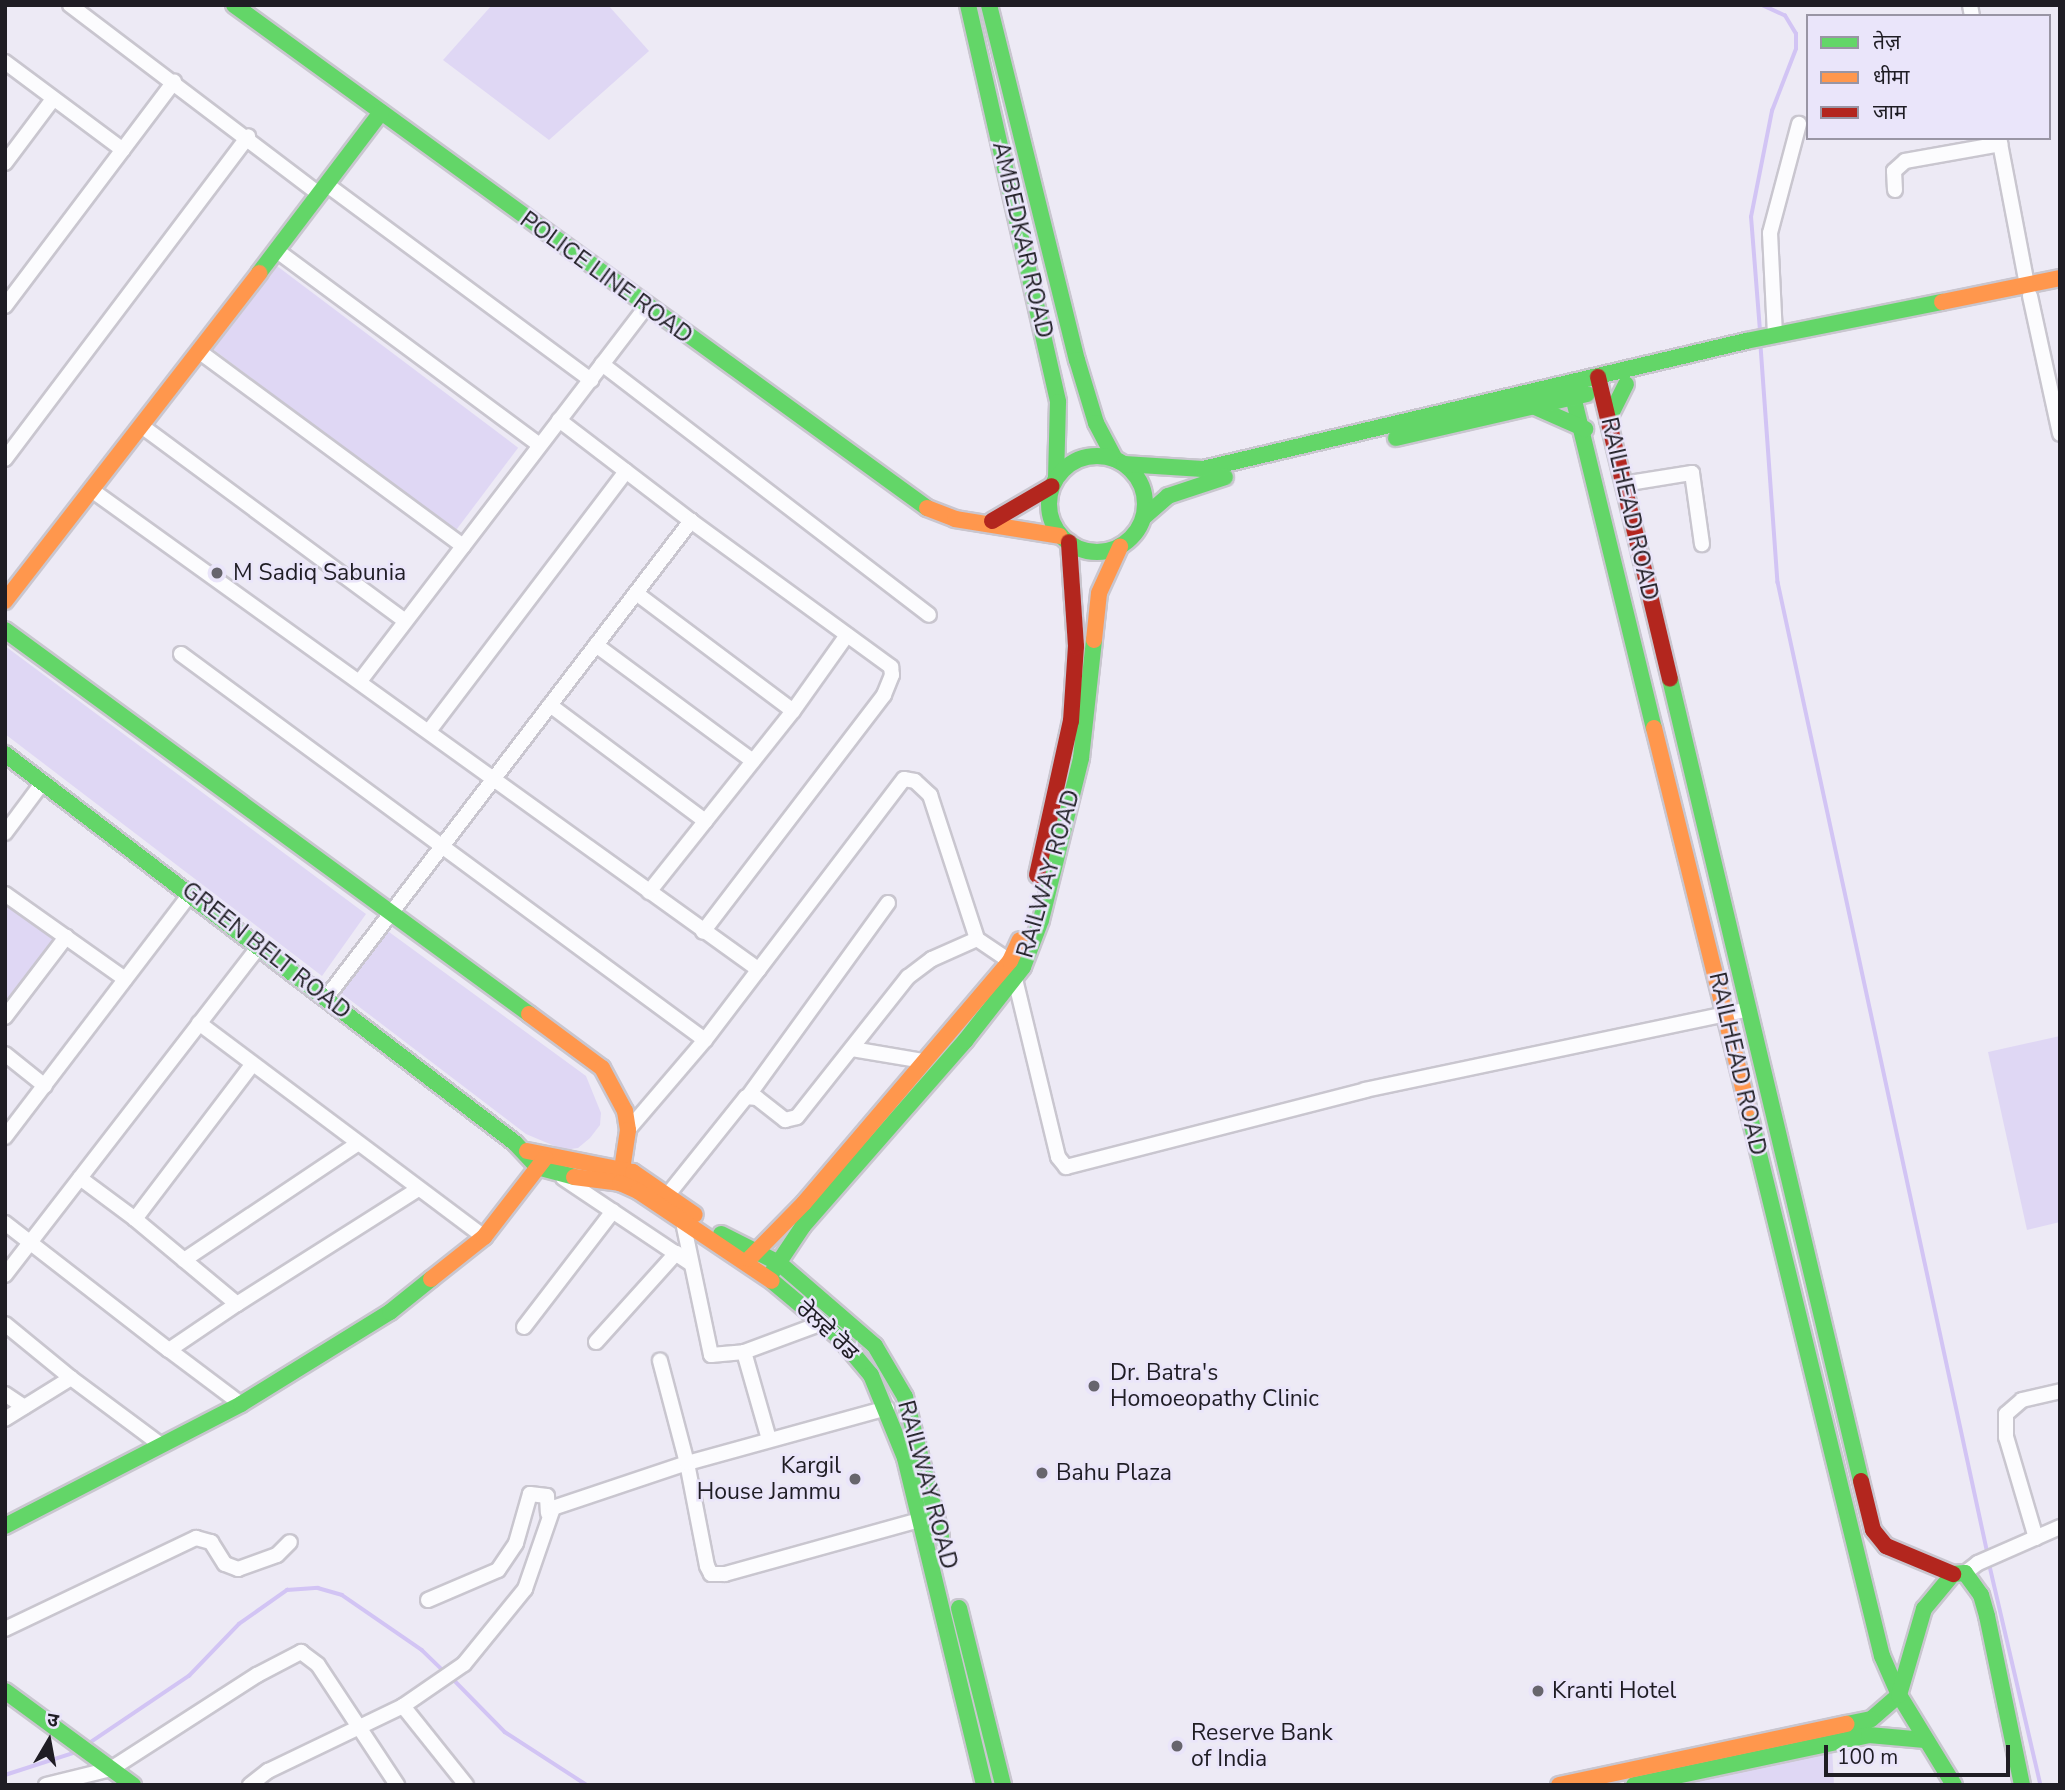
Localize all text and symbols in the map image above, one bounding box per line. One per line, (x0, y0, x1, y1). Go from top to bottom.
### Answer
legend (1806, 14, 2051, 140)
text: तेज़ (1873, 28, 1901, 56)
text: धीमा (1873, 63, 1909, 91)
text: जाम (1873, 98, 1907, 126)
street label: AMBEDKAR ROAD (986, 139, 1058, 341)
street label: POLICE LINE ROAD (514, 206, 698, 350)
street label: RAILHEAD ROAD (1595, 415, 1663, 603)
place label: M Sadiq Sabunia (233, 559, 406, 587)
marker: M Sadiq Sabunia (207, 563, 227, 583)
street label: RAILWAY ROAD (1012, 787, 1086, 961)
street label: GREEN BELT ROAD (176, 877, 356, 1025)
street label: RAILHEAD ROAD (1703, 970, 1771, 1158)
street label: ਰੇਲਵੇ ਰੋਡ (790, 1295, 864, 1367)
place label: Dr. Batra's Homoeopathy Clinic (1110, 1359, 1319, 1413)
marker: Dr. Batra's Homoeopathy Clinic (1084, 1376, 1104, 1396)
street label: RAILWAY ROAD (891, 1398, 963, 1572)
place label: Kargil House Jammu (697, 1452, 841, 1506)
place label: Bahu Plaza (1056, 1459, 1172, 1487)
marker: Bahu Plaza (1034, 1465, 1050, 1481)
marker: Kargil House Jammu (847, 1471, 863, 1487)
place label: Kranti Hotel (1552, 1677, 1676, 1705)
marker: Kranti Hotel (1530, 1683, 1546, 1699)
north arrow (14, 1706, 84, 1776)
text: उ (45, 1707, 60, 1734)
place label: Reserve Bank of India (1191, 1719, 1333, 1773)
scale bar (1827, 1730, 2012, 1774)
marker: Reserve Bank of India (1169, 1738, 1185, 1754)
text: 100 m (1837, 1743, 1898, 1771)

